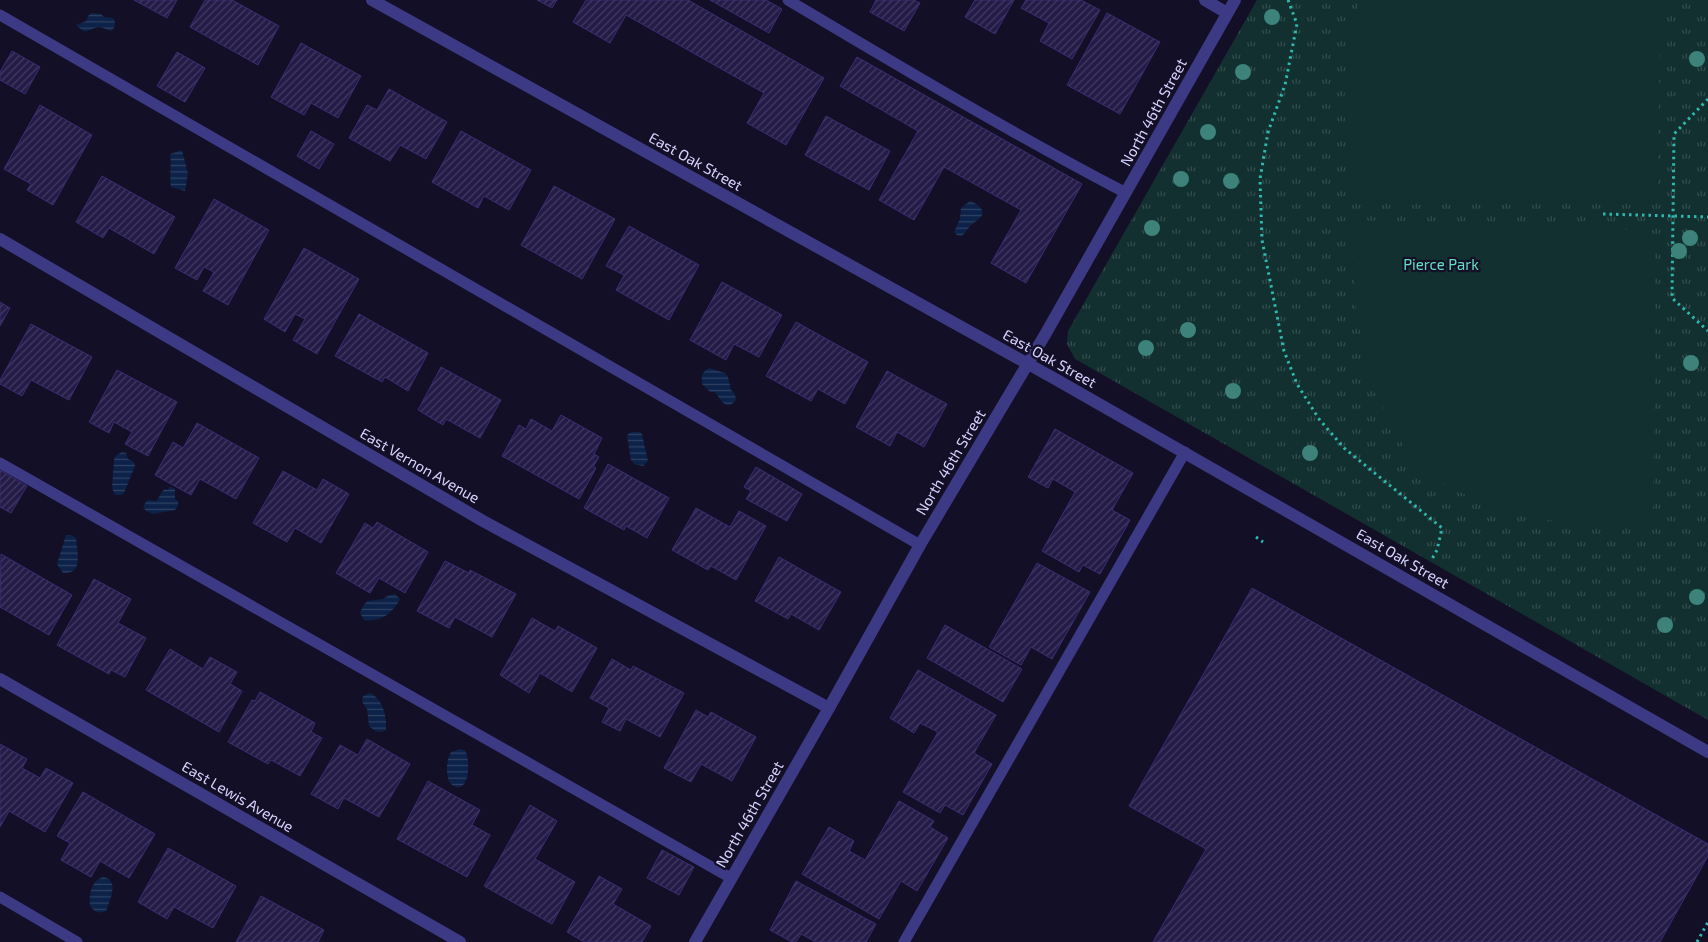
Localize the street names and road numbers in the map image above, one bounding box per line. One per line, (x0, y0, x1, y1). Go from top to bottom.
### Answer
street label: North 46th Street (1116, 55, 1190, 169)
street label: East Oak Street (646, 128, 746, 194)
street label: East Oak Street (1000, 325, 1100, 391)
street label: North 46th Street (911, 406, 989, 518)
street label: East Vernon Avenue (357, 424, 483, 506)
street label: East Oak Street (1353, 524, 1453, 592)
street label: East Lewis Avenue (179, 757, 297, 835)
street label: North 46th Street (711, 757, 787, 871)

